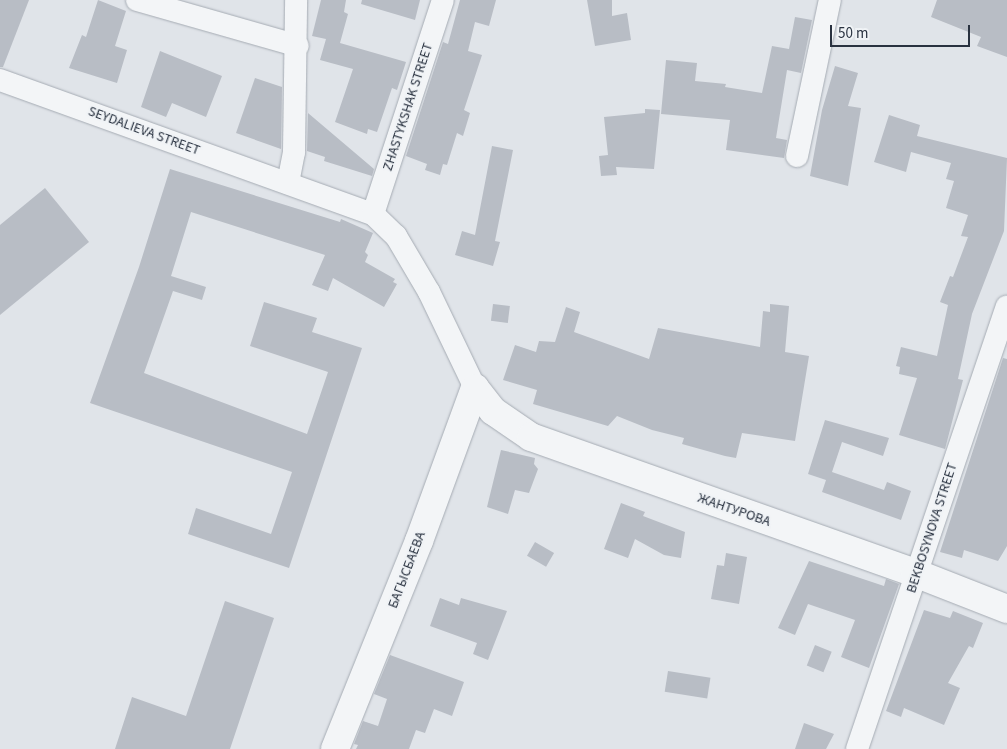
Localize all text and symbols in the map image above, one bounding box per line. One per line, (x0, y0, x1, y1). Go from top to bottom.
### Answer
scale bar (832, 15, 972, 47)
text: 50 m (838, 23, 868, 44)
street label: ZHASTYKSHAK STREET (379, 41, 437, 173)
street label: SEYDALIEVA STREET (86, 103, 202, 159)
street label: BEKBOSYNOVA STREET (903, 461, 961, 595)
street label: ЖАНТУРОВА (695, 490, 773, 530)
street label: БАГЫСБАЕВА (385, 529, 429, 611)

